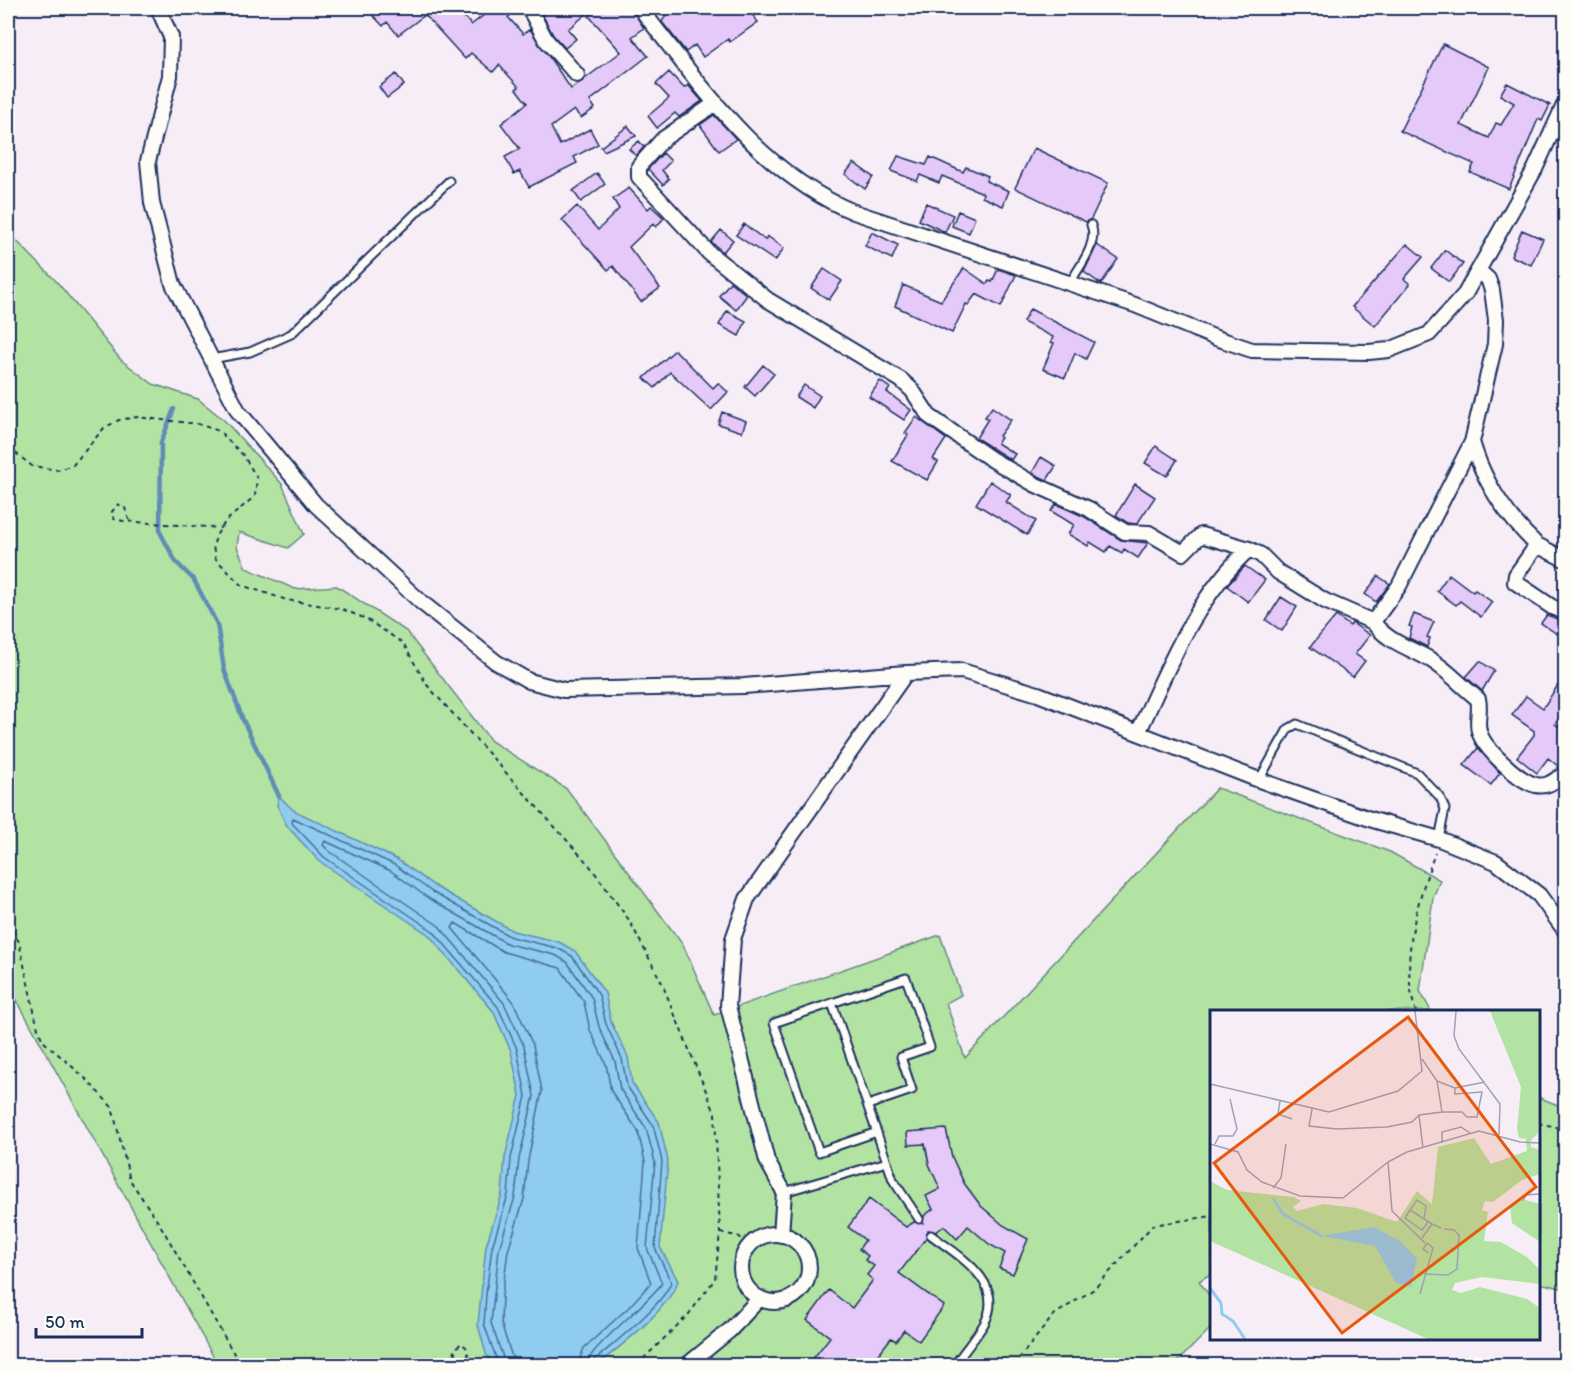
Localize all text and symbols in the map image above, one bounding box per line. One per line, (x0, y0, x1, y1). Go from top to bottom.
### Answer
inset map (1210, 1010, 1540, 1340)
scale bar (36, 1301, 142, 1339)
text: 50 m (45, 1311, 85, 1333)

